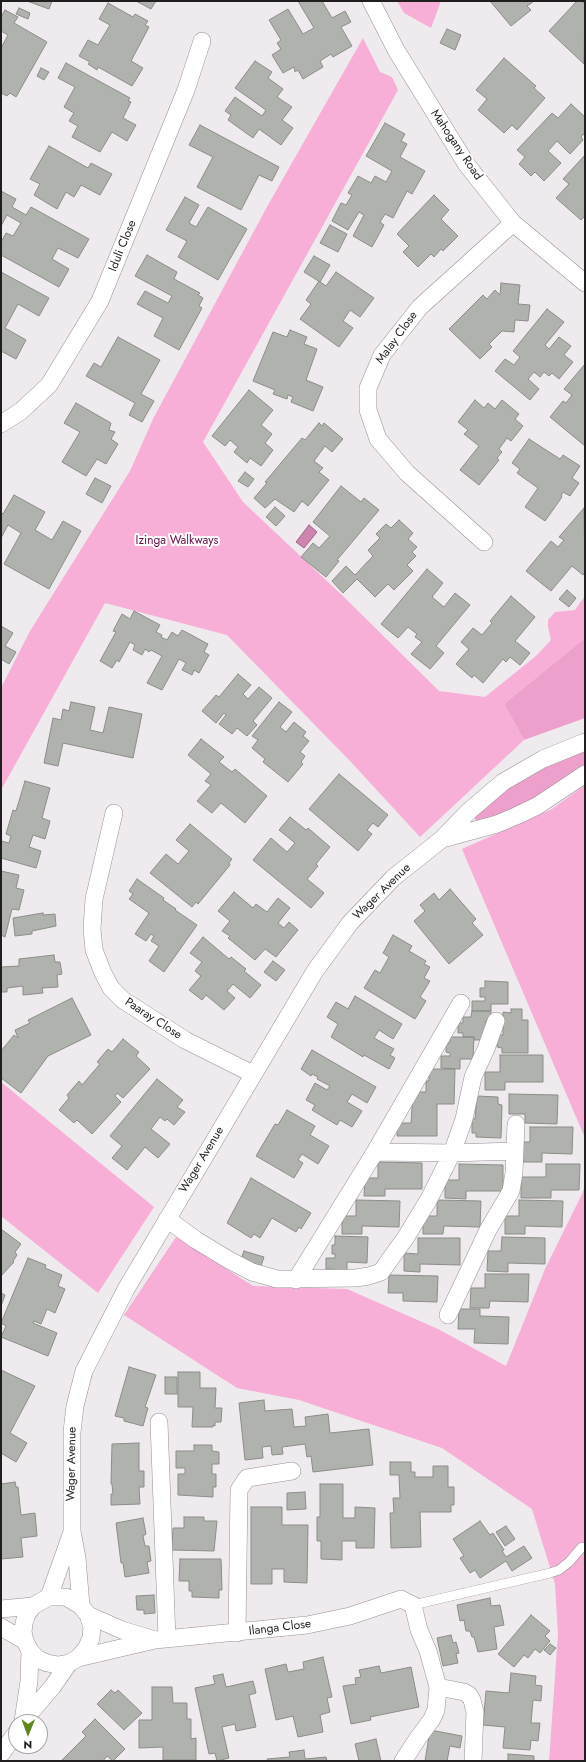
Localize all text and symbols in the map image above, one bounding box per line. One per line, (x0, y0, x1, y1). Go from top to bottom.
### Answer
street label: Mahogany Road (427, 107, 485, 183)
street label: Iduli Close (106, 218, 140, 274)
street label: Malay Close (373, 309, 421, 367)
park label: Izinga Walkways (136, 534, 218, 548)
street label: Wager Avenue (350, 861, 414, 923)
street label: Paaray Close (122, 995, 184, 1043)
street label: Wager Avenue (177, 1124, 227, 1196)
street label: Wager Avenue (64, 1427, 80, 1501)
street label: Ilanga Close (248, 1617, 312, 1639)
north arrow (8, 1714, 48, 1754)
text: N (23, 1737, 32, 1753)

